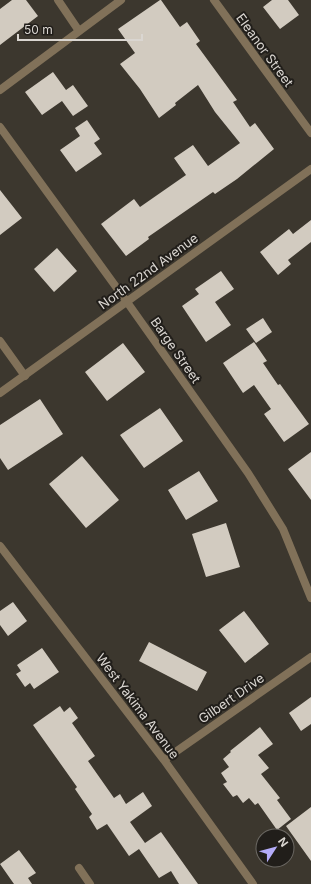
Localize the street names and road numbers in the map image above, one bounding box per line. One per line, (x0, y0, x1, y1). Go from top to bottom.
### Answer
street label: Eleanor Street (233, 10, 297, 90)
street label: North 22nd Avenue (95, 230, 201, 312)
street label: Barge Street (148, 314, 204, 386)
street label: West Yakima Avenue (93, 650, 183, 762)
street label: Gilbert Drive (195, 669, 267, 727)

